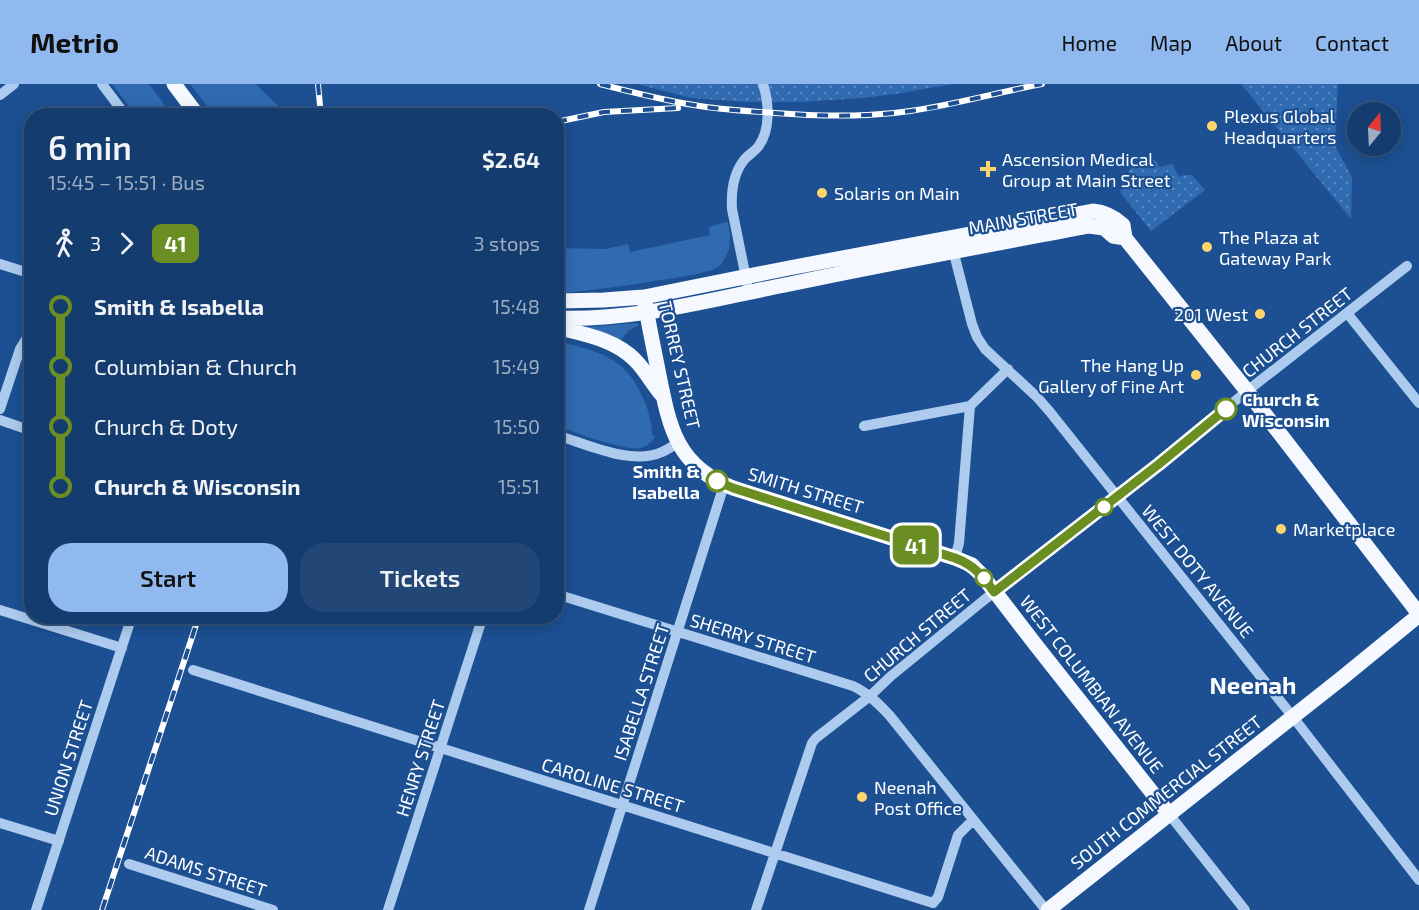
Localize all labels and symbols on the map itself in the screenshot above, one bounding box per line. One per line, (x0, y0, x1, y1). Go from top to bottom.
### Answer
north arrow (1347, 102, 1401, 156)
place label: Plexus Global Headquarters (1224, 105, 1336, 148)
marker: Plexus Global Headquarters (1205, 119, 1219, 133)
place label: Ascension Medical Group at Main Street (1002, 148, 1171, 191)
marker: Ascension Medical Group at Main Street (979, 160, 997, 178)
place label: Solaris on Main (834, 182, 960, 204)
marker: Solaris on Main (815, 186, 829, 200)
street label: MAIN STREET (967, 197, 1080, 238)
place label: The Plaza at Gateway Park (1219, 226, 1331, 269)
marker: The Plaza at Gateway Park (1200, 240, 1214, 254)
street label: CHURCH STREET (1237, 282, 1357, 382)
street label: TORREY STREET (655, 299, 706, 432)
place label: 201 West (1174, 303, 1248, 325)
marker: 201 West (1253, 307, 1267, 321)
place label: The Hang Up Gallery of Fine Art (1038, 354, 1184, 397)
marker: The Hang Up Gallery of Fine Art (1189, 368, 1203, 382)
place label: Church & Wisconsin (1242, 388, 1330, 431)
marker: Church & Wisconsin (1215, 398, 1237, 420)
place label: Smith & Isabella (632, 460, 700, 503)
street label: SMITH STREET (746, 462, 867, 518)
marker: Smith & Isabella (706, 470, 728, 492)
unlabelled marker (1095, 498, 1113, 516)
street label: WEST DOTY AVENUE (1137, 500, 1259, 642)
place label: Marketplace (1293, 518, 1395, 540)
marker: Marketplace (1274, 522, 1288, 536)
line badge: 41 (889, 526, 943, 564)
unlabelled marker (975, 569, 993, 587)
street label: CHURCH STREET (859, 583, 976, 686)
street label: WEST COLUMBIAN AVENUE (1016, 591, 1168, 777)
street label: SHERRY STREET (687, 608, 819, 668)
street label: ISABELLA STREET (608, 620, 674, 763)
district label: Neenah (1210, 670, 1296, 699)
street label: HENRY STREET (391, 696, 449, 819)
street label: UNION STREET (39, 697, 97, 819)
street label: SOUTH COMMERCIAL STREET (1066, 710, 1266, 874)
street label: CAROLINE STREET (539, 753, 687, 817)
place label: Neenah Post Office (874, 776, 962, 819)
marker: Neenah Post Office (855, 790, 869, 804)
street label: ADAMS STREET (142, 841, 270, 901)

